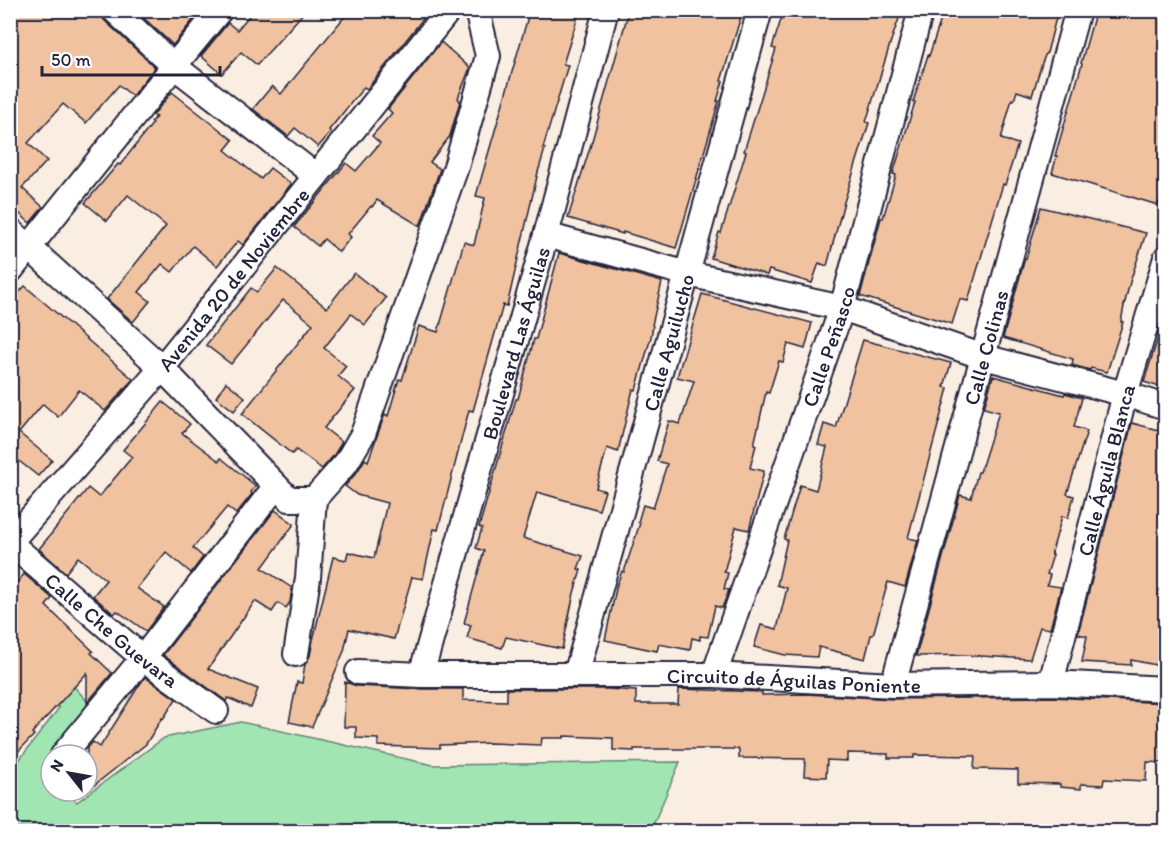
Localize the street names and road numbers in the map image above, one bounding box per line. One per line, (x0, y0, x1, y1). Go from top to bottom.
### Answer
street label: Avenida 20 de Noviembre (152, 182, 314, 376)
street label: Boulevard Las Águilas (476, 244, 555, 442)
street label: Calle Aguilucho (637, 271, 699, 414)
street label: Calle Peñasco (796, 283, 860, 410)
street label: Calle Colinas (958, 287, 1013, 408)
street label: Calle Águila Blanca (1072, 381, 1140, 559)
street label: Calle Che Guevara (40, 567, 184, 692)
street label: Circuito de Águilas Poniente (667, 663, 921, 698)

